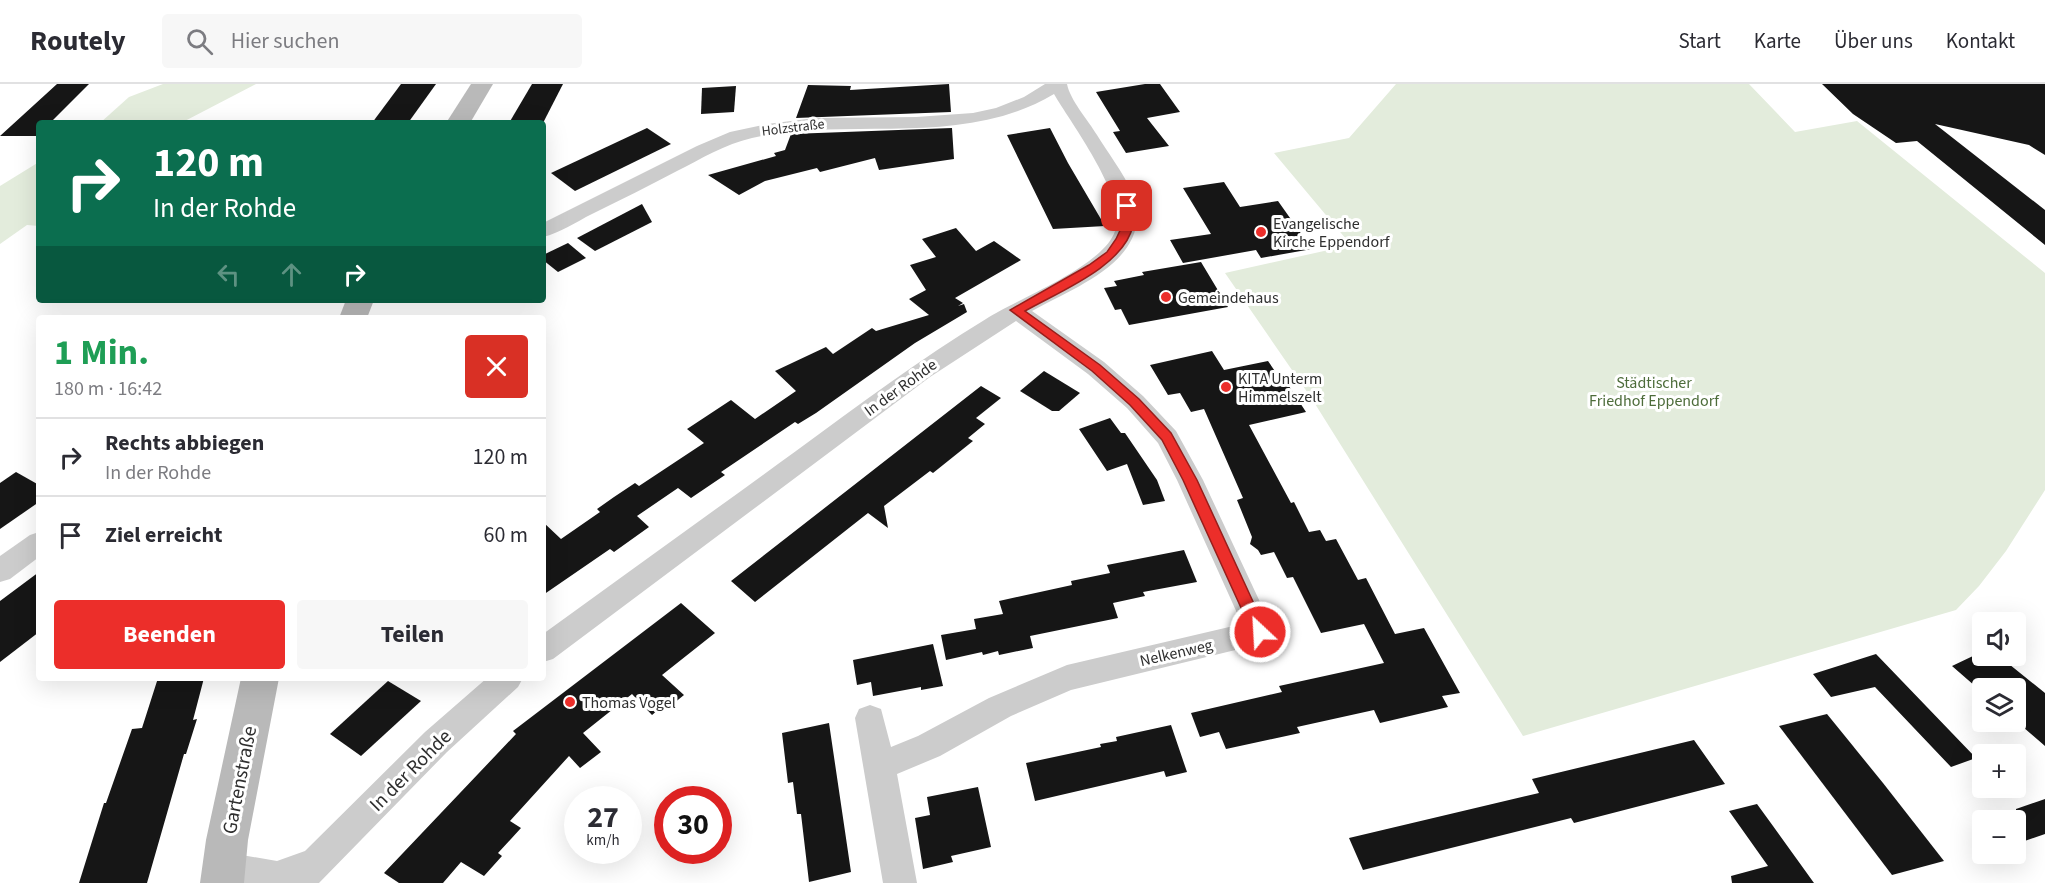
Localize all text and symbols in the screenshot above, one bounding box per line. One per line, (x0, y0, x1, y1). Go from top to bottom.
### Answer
search box (162, 14, 582, 68)
text: Routely (30, 21, 126, 61)
icon: search (183, 25, 216, 58)
text: Hier suchen (231, 25, 340, 57)
text: Start (1678, 26, 1721, 56)
text: Karte (1754, 26, 1801, 56)
text: Über uns (1834, 26, 1913, 56)
text: Kontakt (1946, 26, 2015, 56)
street label: Holzstraße (761, 114, 826, 142)
text: 120 m (153, 133, 264, 193)
icon: right (54, 144, 132, 222)
pin (1101, 180, 1152, 231)
text: In der Rohde (153, 189, 296, 228)
icon: arrive (1110, 189, 1143, 222)
place label: Evangelische Kirche Eppendorf (1273, 213, 1391, 253)
marker: Evangelische Kirche Eppendorf (1254, 225, 1268, 239)
icon: left (212, 258, 245, 291)
icon: ahead (275, 258, 308, 291)
icon: right (338, 258, 371, 291)
place label: Gemeindehaus (1178, 287, 1279, 309)
marker: Gemeindehaus (1159, 290, 1173, 304)
text: 1 Min. (54, 327, 149, 378)
button: close (465, 335, 528, 398)
street label: In der Rohde (860, 354, 941, 422)
place label: KITA Unterm Himmelszelt (1238, 368, 1322, 408)
park label: Städtischer Friedhof Eppendorf (1589, 372, 1720, 412)
text: 180 m · 16:42 (54, 375, 162, 403)
marker: KITA Unterm Himmelszelt (1219, 380, 1233, 394)
text: Rechts abbiegen (105, 427, 264, 459)
icon: right (54, 441, 87, 474)
text: 120 m (473, 441, 528, 473)
text: In der Rohde (105, 459, 211, 487)
icon: arrive (54, 519, 87, 552)
text: Ziel erreicht (105, 519, 223, 551)
text: 60 m (483, 519, 528, 551)
button: Beenden (54, 600, 285, 669)
button: Teilen (297, 600, 528, 669)
position arrow (1228, 600, 1292, 664)
map controls (1972, 612, 2026, 864)
button: sound (1972, 612, 2026, 666)
street label: Nelkenweg (1138, 634, 1215, 672)
button: layers (1972, 678, 2026, 732)
place label: Thomas Vogel (582, 692, 676, 714)
marker: Thomas Vogel (563, 695, 577, 709)
street label: In der Rohde (363, 723, 458, 818)
street label: Gartenstraße (216, 724, 264, 837)
button: + (1972, 744, 2026, 798)
speed limit sign: 30 (654, 786, 732, 864)
text: 27 (587, 796, 619, 839)
button: − (1972, 810, 2026, 864)
text: km/h (586, 830, 620, 851)

